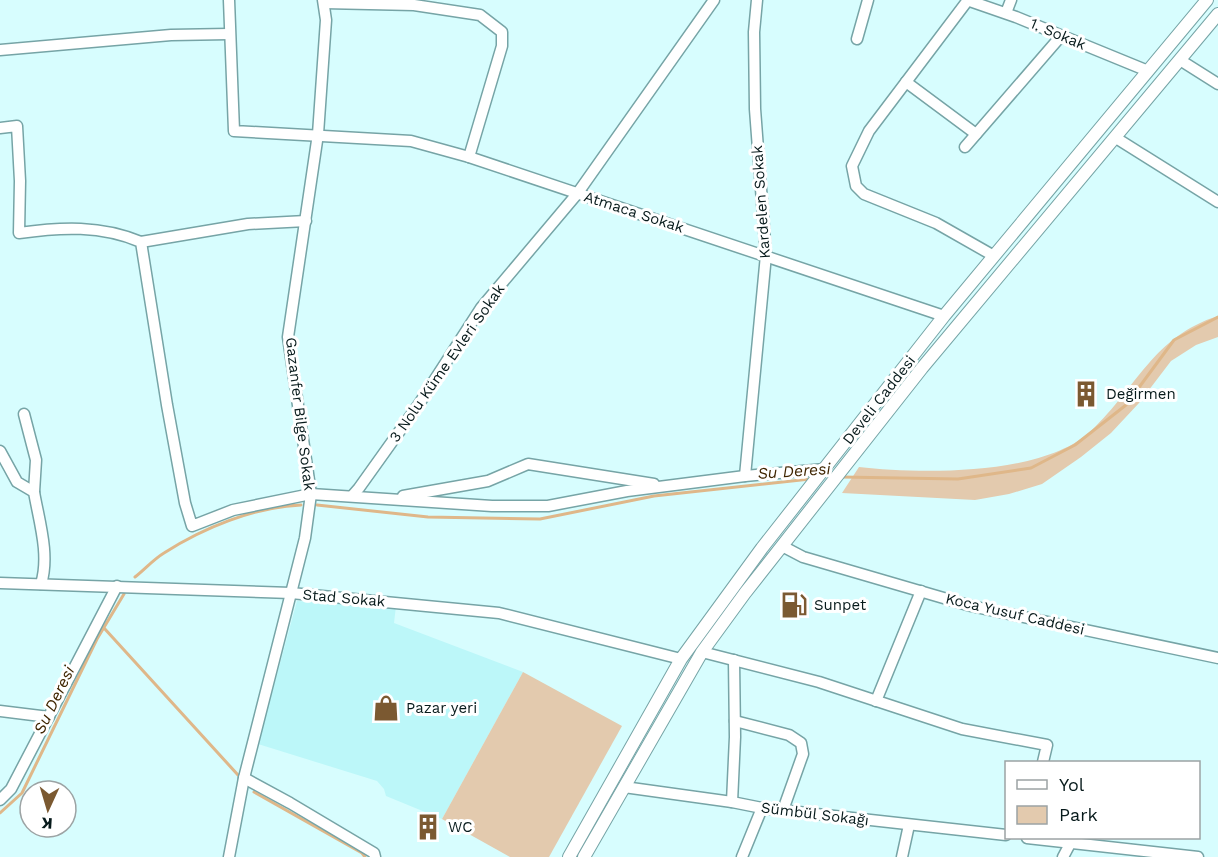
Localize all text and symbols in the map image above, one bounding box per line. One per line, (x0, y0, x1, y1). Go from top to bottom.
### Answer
street label: 1. Sokak (1027, 14, 1089, 54)
street label: Kardelen Sokak (748, 144, 774, 259)
street label: Atmaca Sokak (582, 187, 687, 237)
street label: 3 Nolu Küme Evleri Sokak (385, 280, 509, 446)
street label: Gazanfer Bilge Sokak (282, 336, 318, 492)
street label: Develi Caddesi (839, 352, 919, 448)
building icon: Değirmen (1071, 379, 1101, 409)
place label: Değirmen (1106, 385, 1176, 403)
water label: Su Deresi (757, 459, 832, 483)
street label: Stad Sokak (302, 585, 387, 611)
street label: Koca Yusuf Caddesi (944, 589, 1086, 639)
fuel station icon: Sunpet (779, 590, 809, 620)
place label: Sunpet (814, 596, 867, 614)
water label: Su Deresi (29, 662, 79, 737)
shop icon: Pazar yeri (371, 693, 401, 723)
place label: Pazar yeri (406, 699, 477, 717)
legend (1005, 761, 1200, 839)
text: Yol (1059, 774, 1085, 795)
north arrow (18, 779, 78, 839)
street label: Sümbül Sokağı (760, 798, 870, 830)
text: Park (1059, 804, 1098, 825)
building icon: WC (413, 812, 443, 842)
text: K (41, 814, 53, 833)
place label: WC (448, 818, 473, 836)

